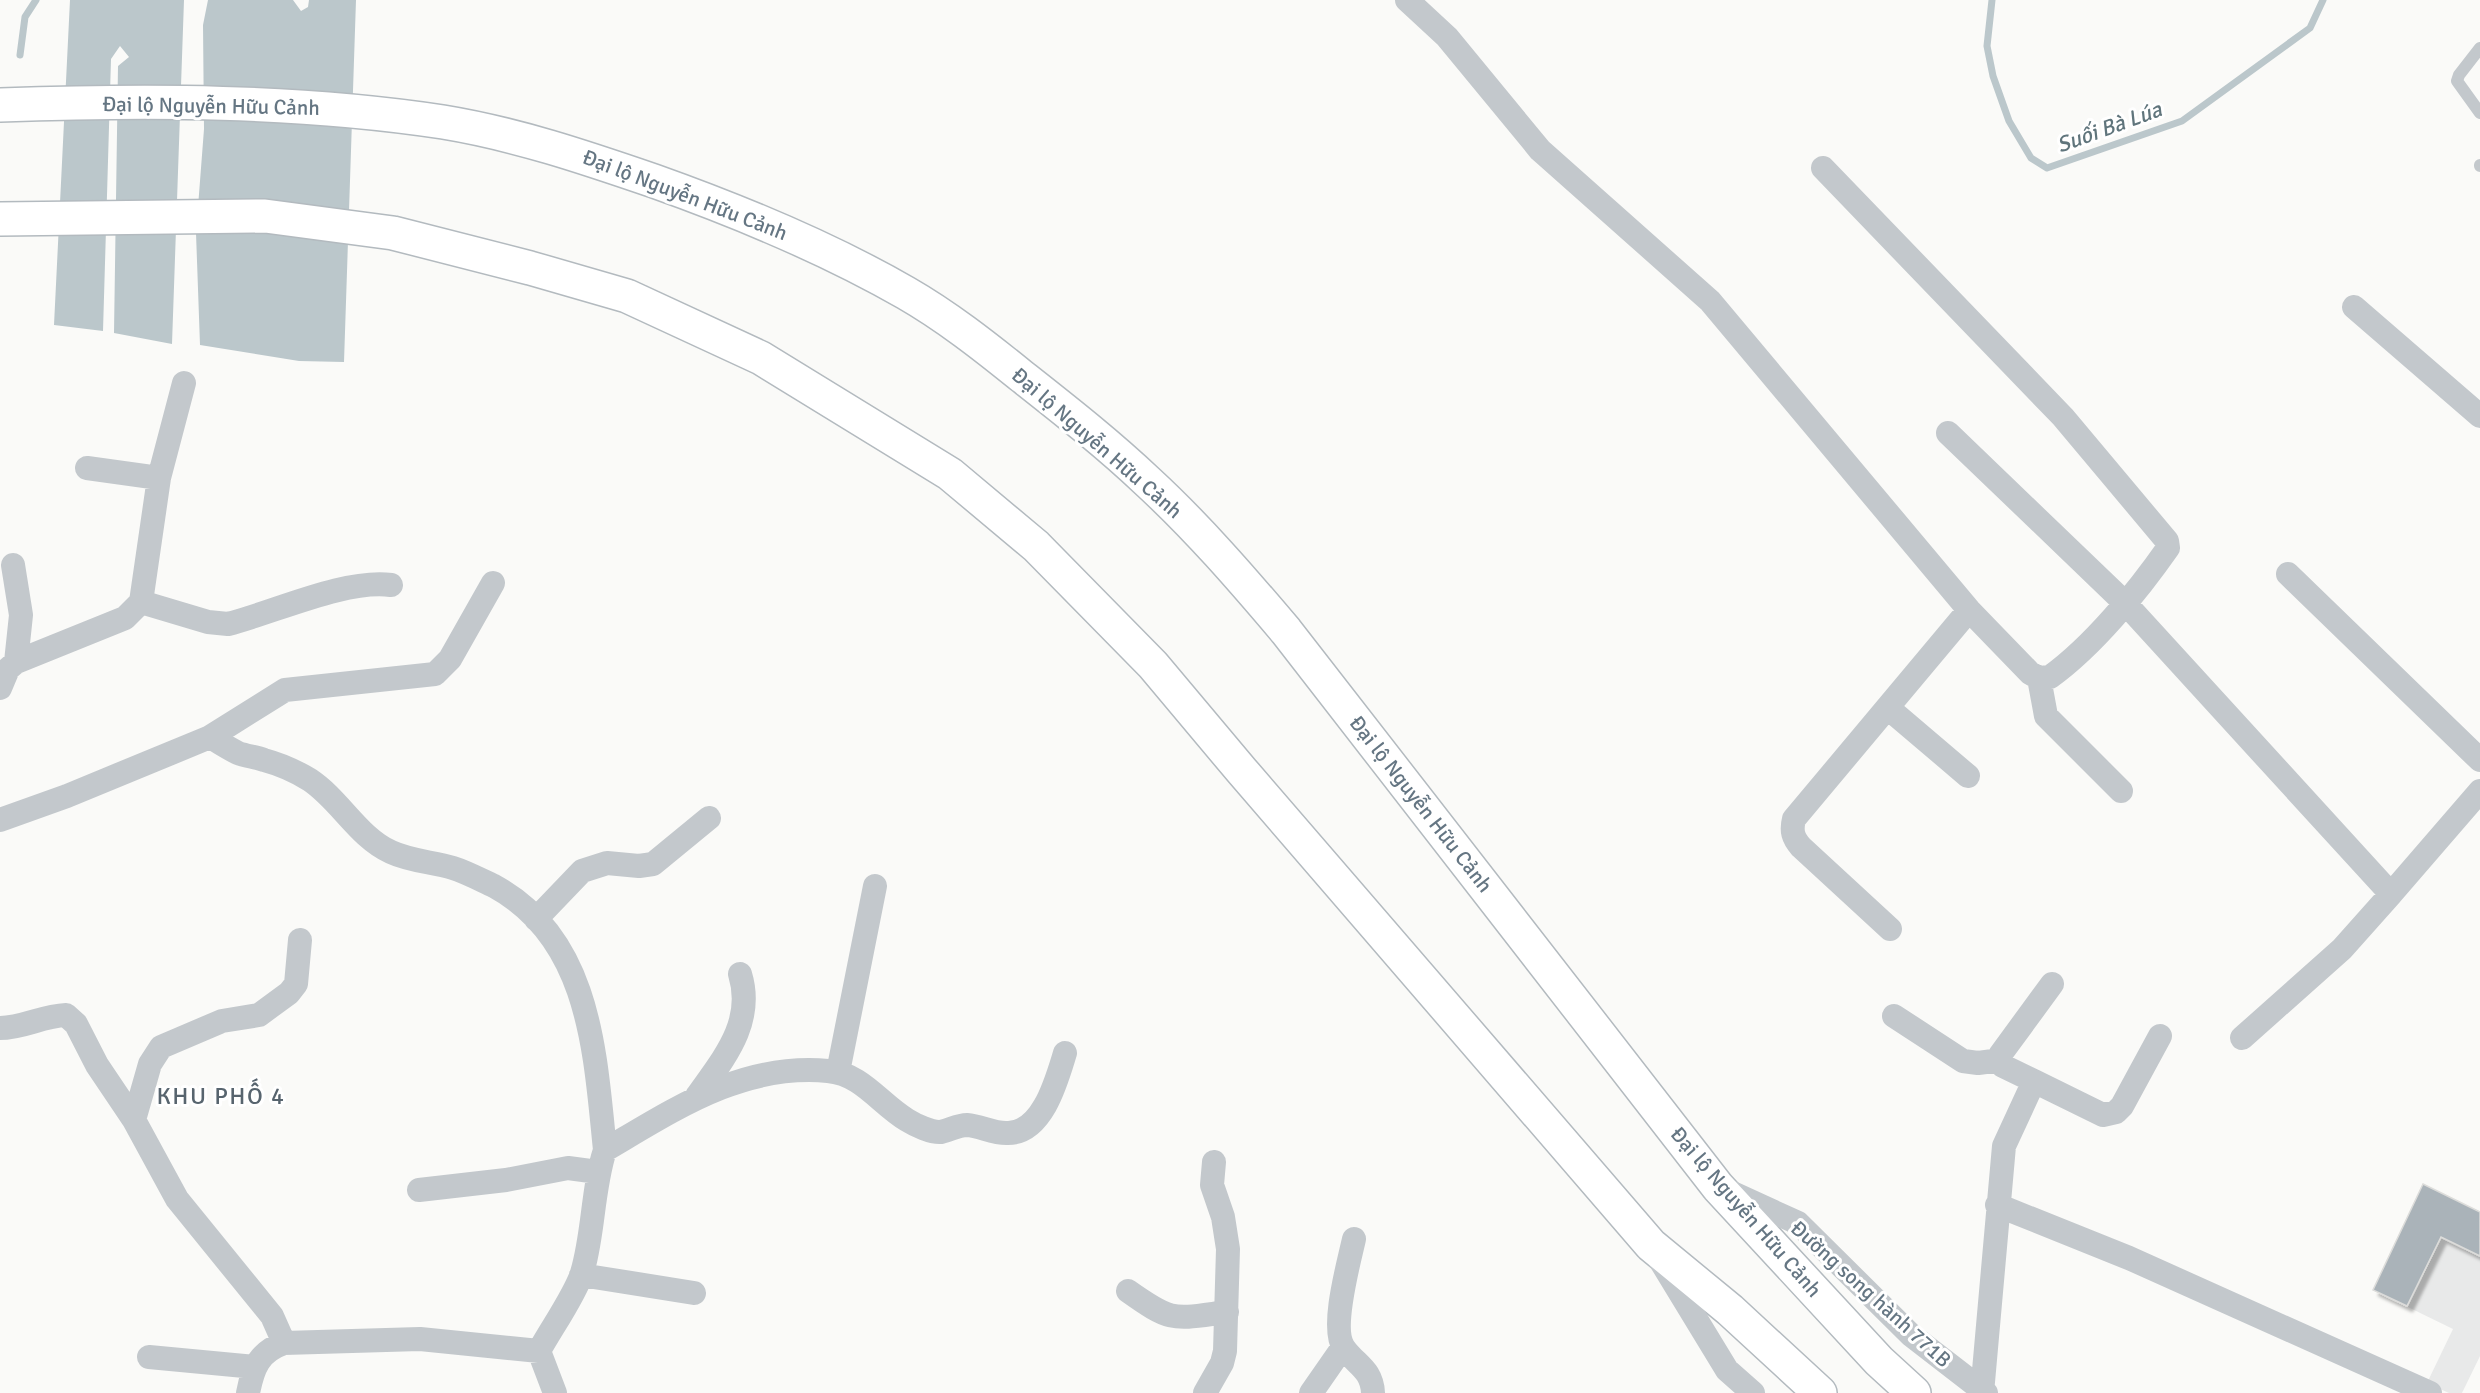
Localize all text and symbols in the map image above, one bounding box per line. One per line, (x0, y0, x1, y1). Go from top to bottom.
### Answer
street label: Đại lộ Nguyễn Hữu Cảnh (102, 91, 320, 121)
water label: Suối Bà Lúa (2053, 95, 2166, 158)
street label: Đại lộ Nguyễn Hữu Cảnh (579, 144, 791, 246)
street label: Đại lộ Nguyễn Hữu Cảnh (1006, 362, 1188, 524)
street label: Đại lộ Nguyễn Hữu Cảnh (1344, 710, 1498, 898)
district label: KHU PHỐ 4 (156, 1078, 286, 1111)
street label: Đại lộ Nguyễn Hữu Cảnh (1665, 1121, 1827, 1303)
street label: Đường song hành 771B (1785, 1215, 1957, 1373)

